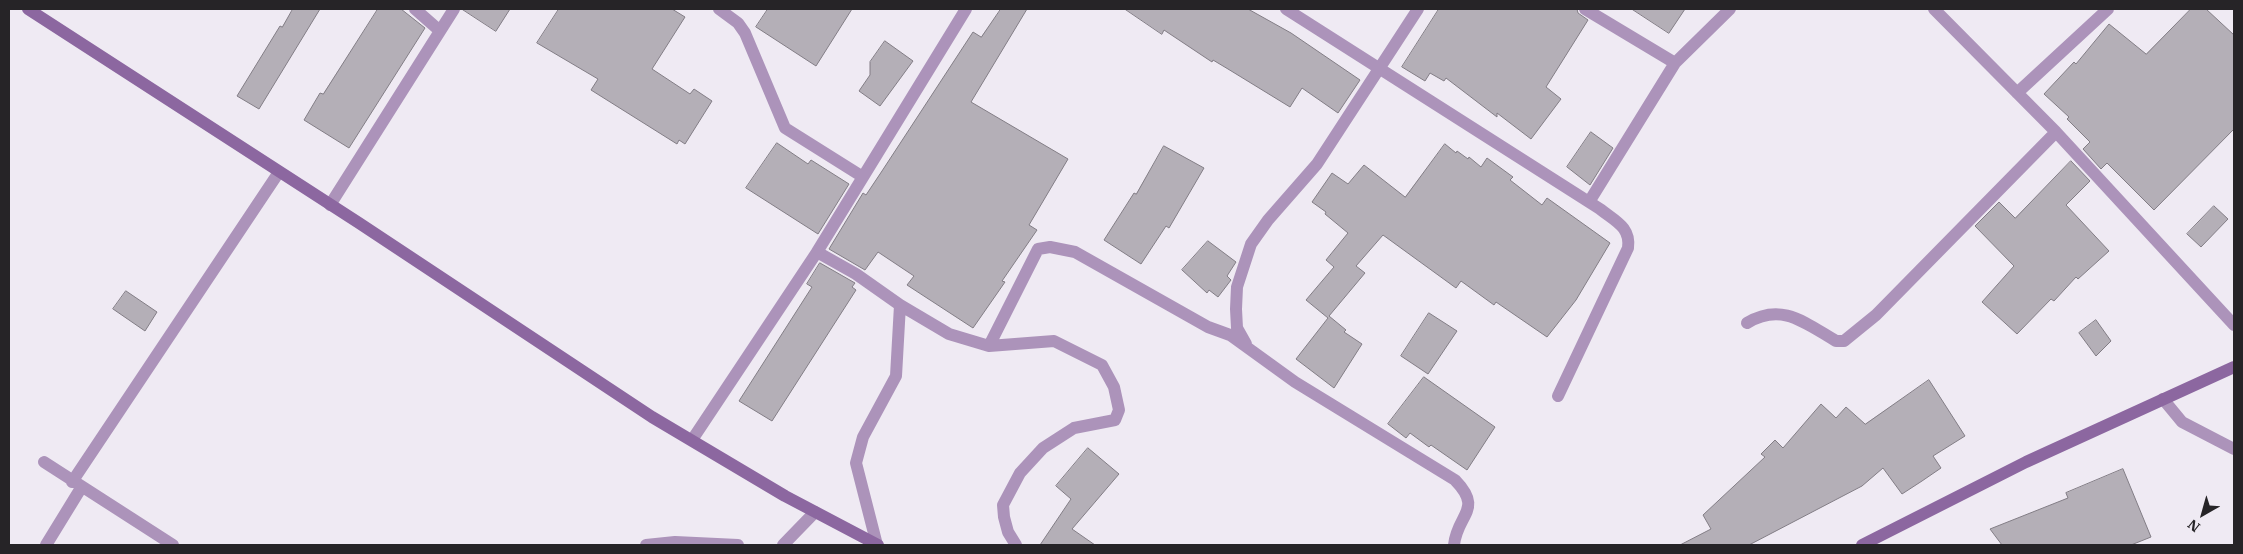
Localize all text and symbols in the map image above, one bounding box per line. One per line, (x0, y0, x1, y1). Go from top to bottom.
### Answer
north arrow (2178, 489, 2228, 539)
text: N (2184, 515, 2204, 536)

